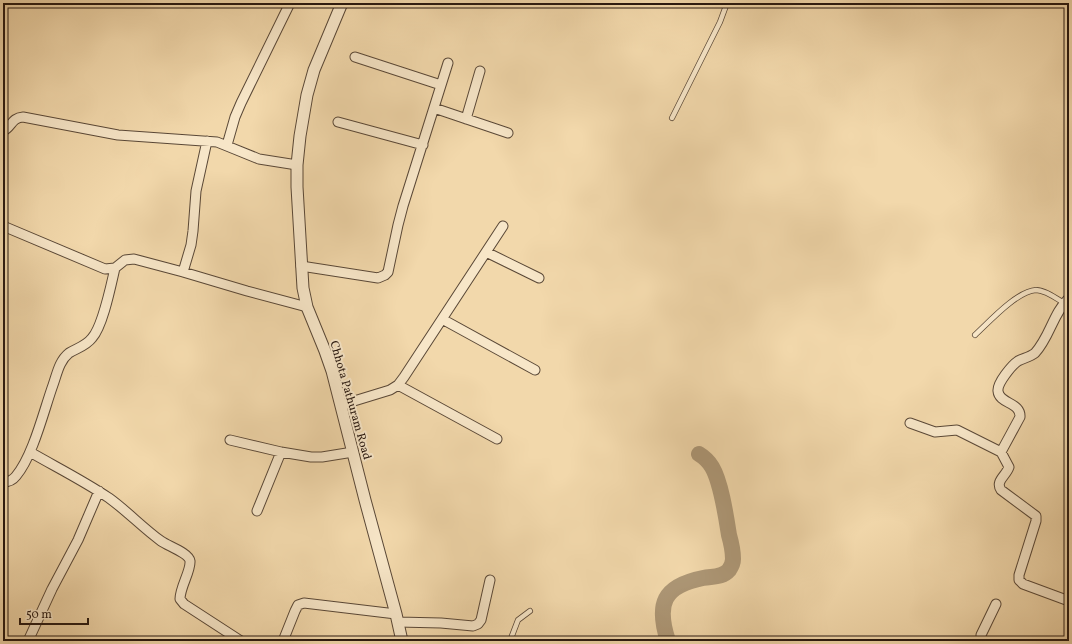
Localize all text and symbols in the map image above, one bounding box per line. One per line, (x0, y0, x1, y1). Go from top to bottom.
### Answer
street label: Chhota Pathuram Road (325, 339, 375, 462)
scale bar (20, 600, 88, 626)
text: 50 m (26, 607, 52, 623)

